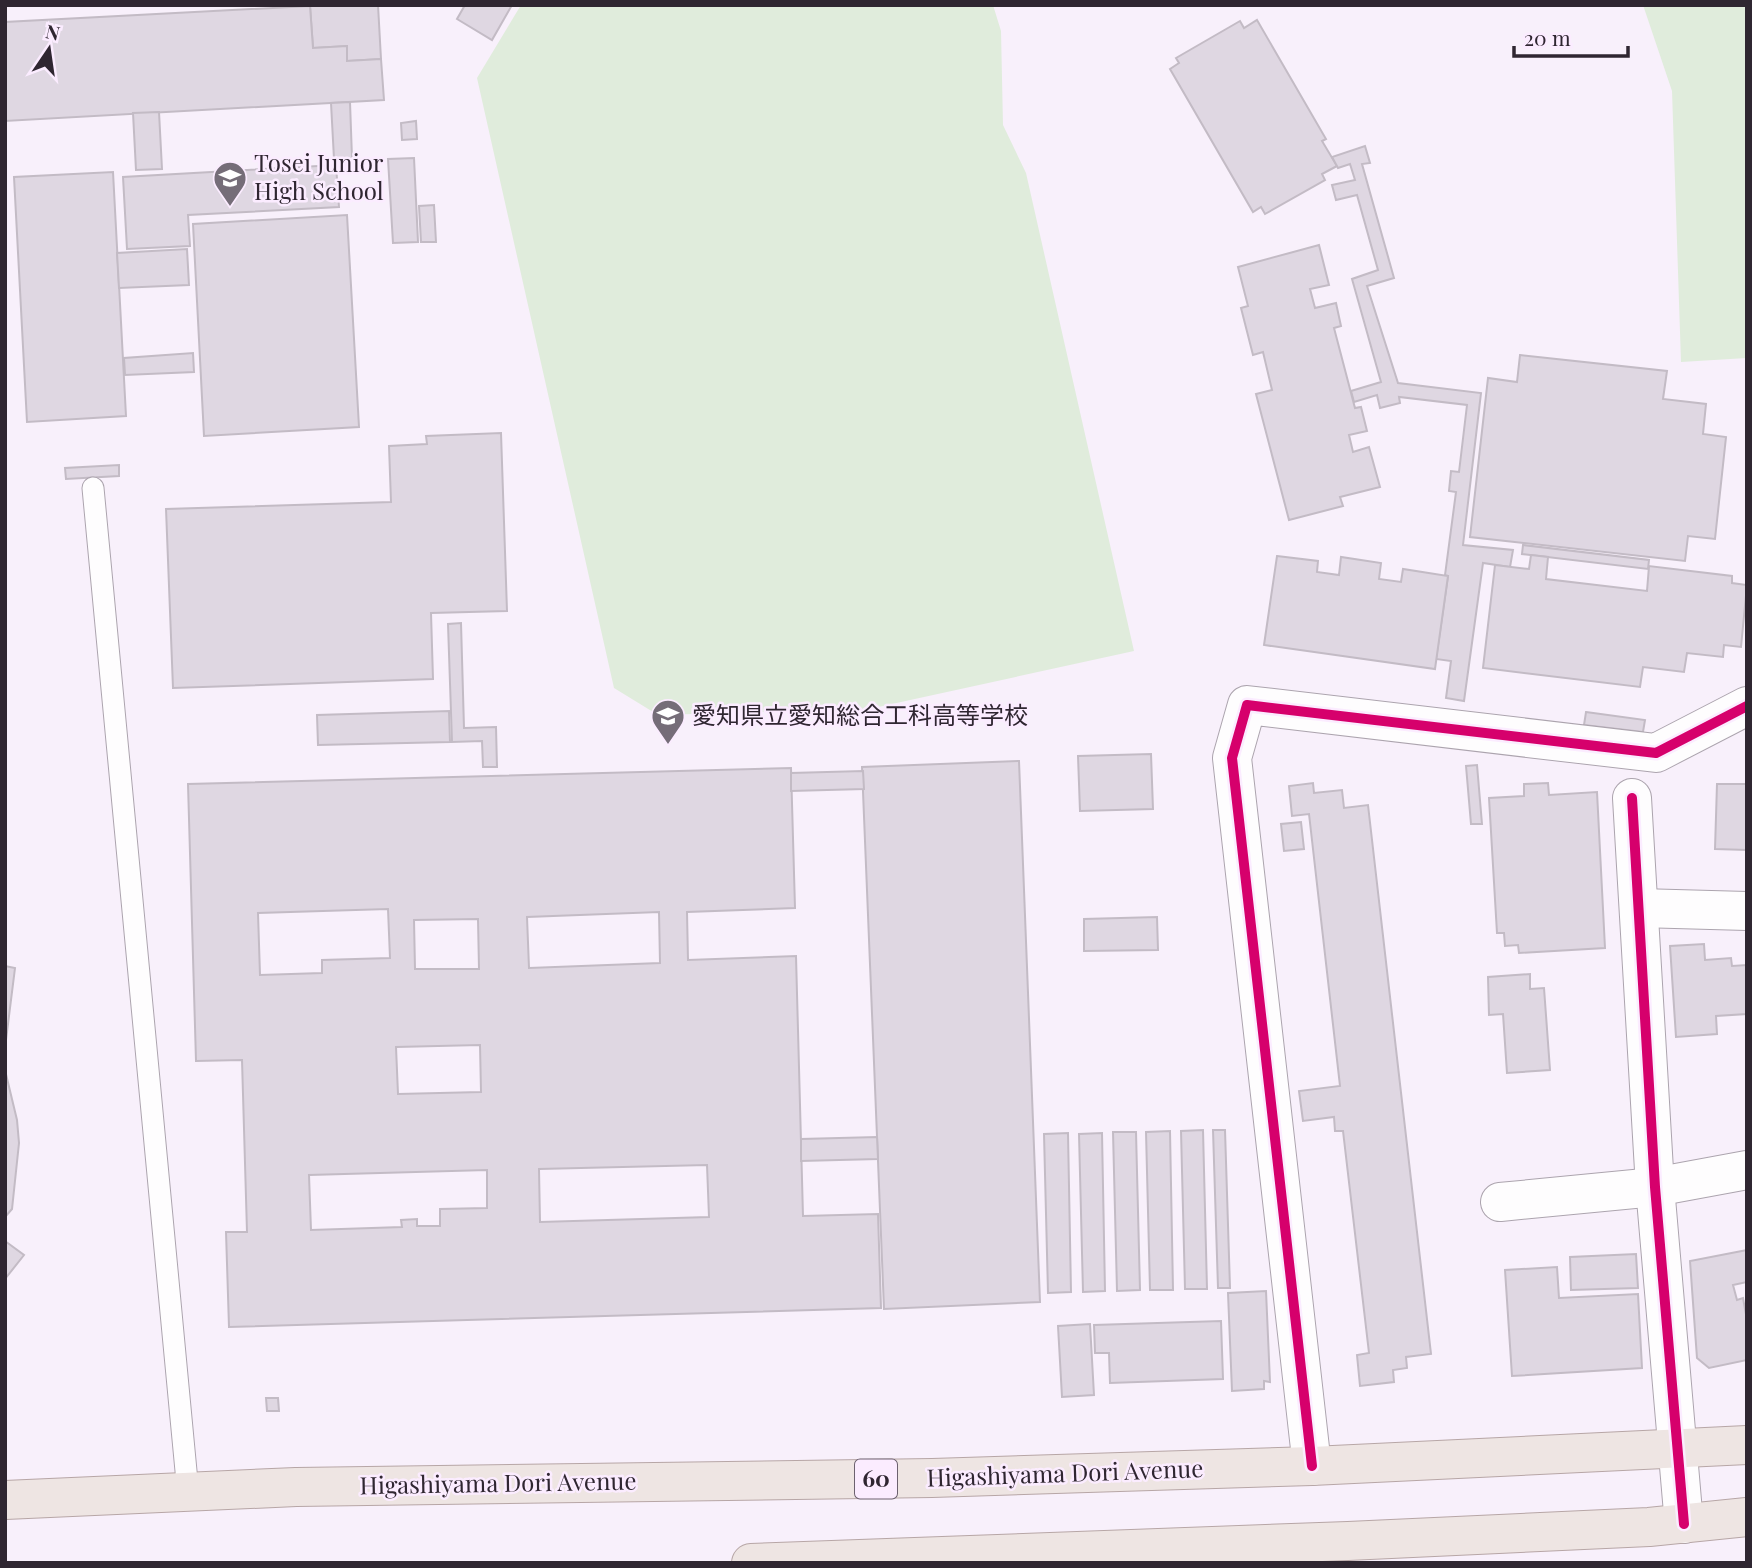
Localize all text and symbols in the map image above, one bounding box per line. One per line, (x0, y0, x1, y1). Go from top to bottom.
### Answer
north arrow (14, 14, 84, 84)
scale bar (1514, 14, 1628, 58)
text: N (43, 17, 63, 46)
text: 20 m (1524, 23, 1571, 51)
place label: Tosei Junior High School (254, 146, 384, 206)
school or university icon: Tosei Junior High School (211, 159, 249, 208)
school or university icon: 愛知県立愛知総合工科高等学校 (649, 697, 687, 746)
place label: 愛知県立愛知総合工科高等学校 (692, 698, 1028, 730)
street label: Higashiyama Dori Avenue (926, 1451, 1204, 1493)
road number: 60 (855, 1460, 897, 1498)
street label: Higashiyama Dori Avenue (359, 1464, 637, 1500)

